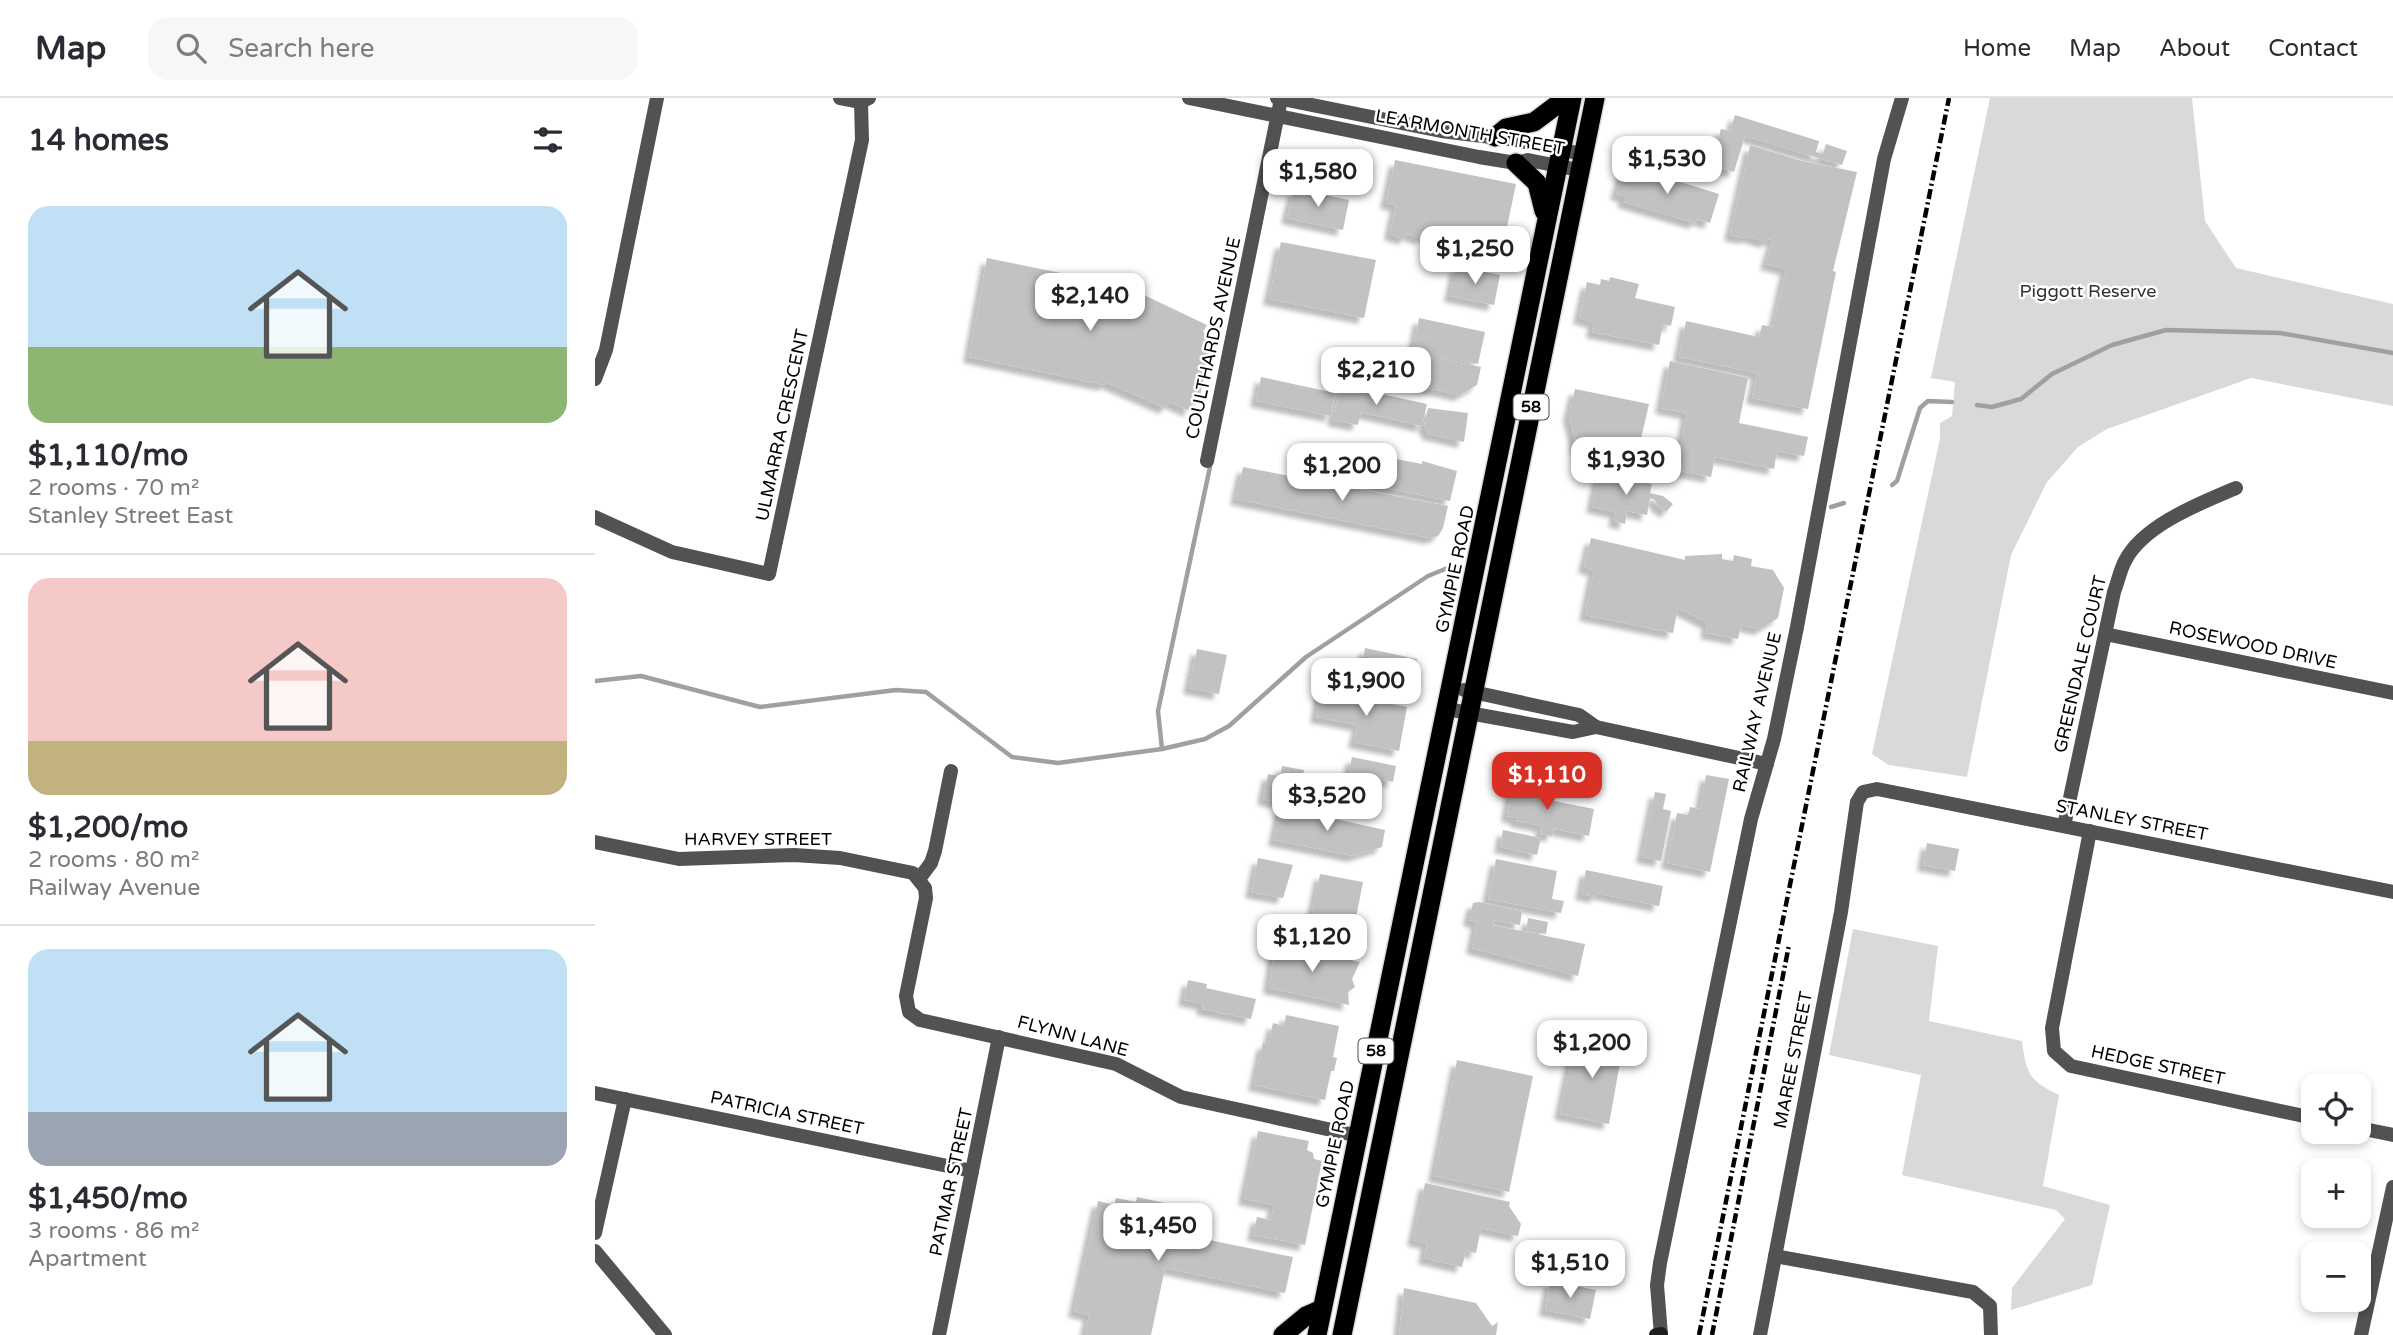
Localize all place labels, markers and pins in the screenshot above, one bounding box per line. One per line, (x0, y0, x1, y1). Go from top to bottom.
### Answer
pin: $1,530 (1610, 136, 1724, 196)
pin: $1,580 (1261, 150, 1375, 209)
pin: $1,250 (1418, 226, 1532, 286)
pin: $2,140 (1033, 274, 1147, 333)
pin: $2,210 (1319, 348, 1433, 407)
pin: $1,930 (1569, 438, 1683, 497)
pin: $1,200 (1285, 444, 1399, 503)
pin: $1,900 (1309, 658, 1423, 718)
pin: $1,110 (1490, 752, 1604, 812)
pin: $3,520 (1270, 774, 1384, 833)
pin: $1,120 (1255, 914, 1369, 974)
pin: $1,200 (1535, 1020, 1649, 1080)
pin: $1,450 (1101, 1204, 1215, 1263)
pin: $1,510 (1513, 1240, 1627, 1300)

